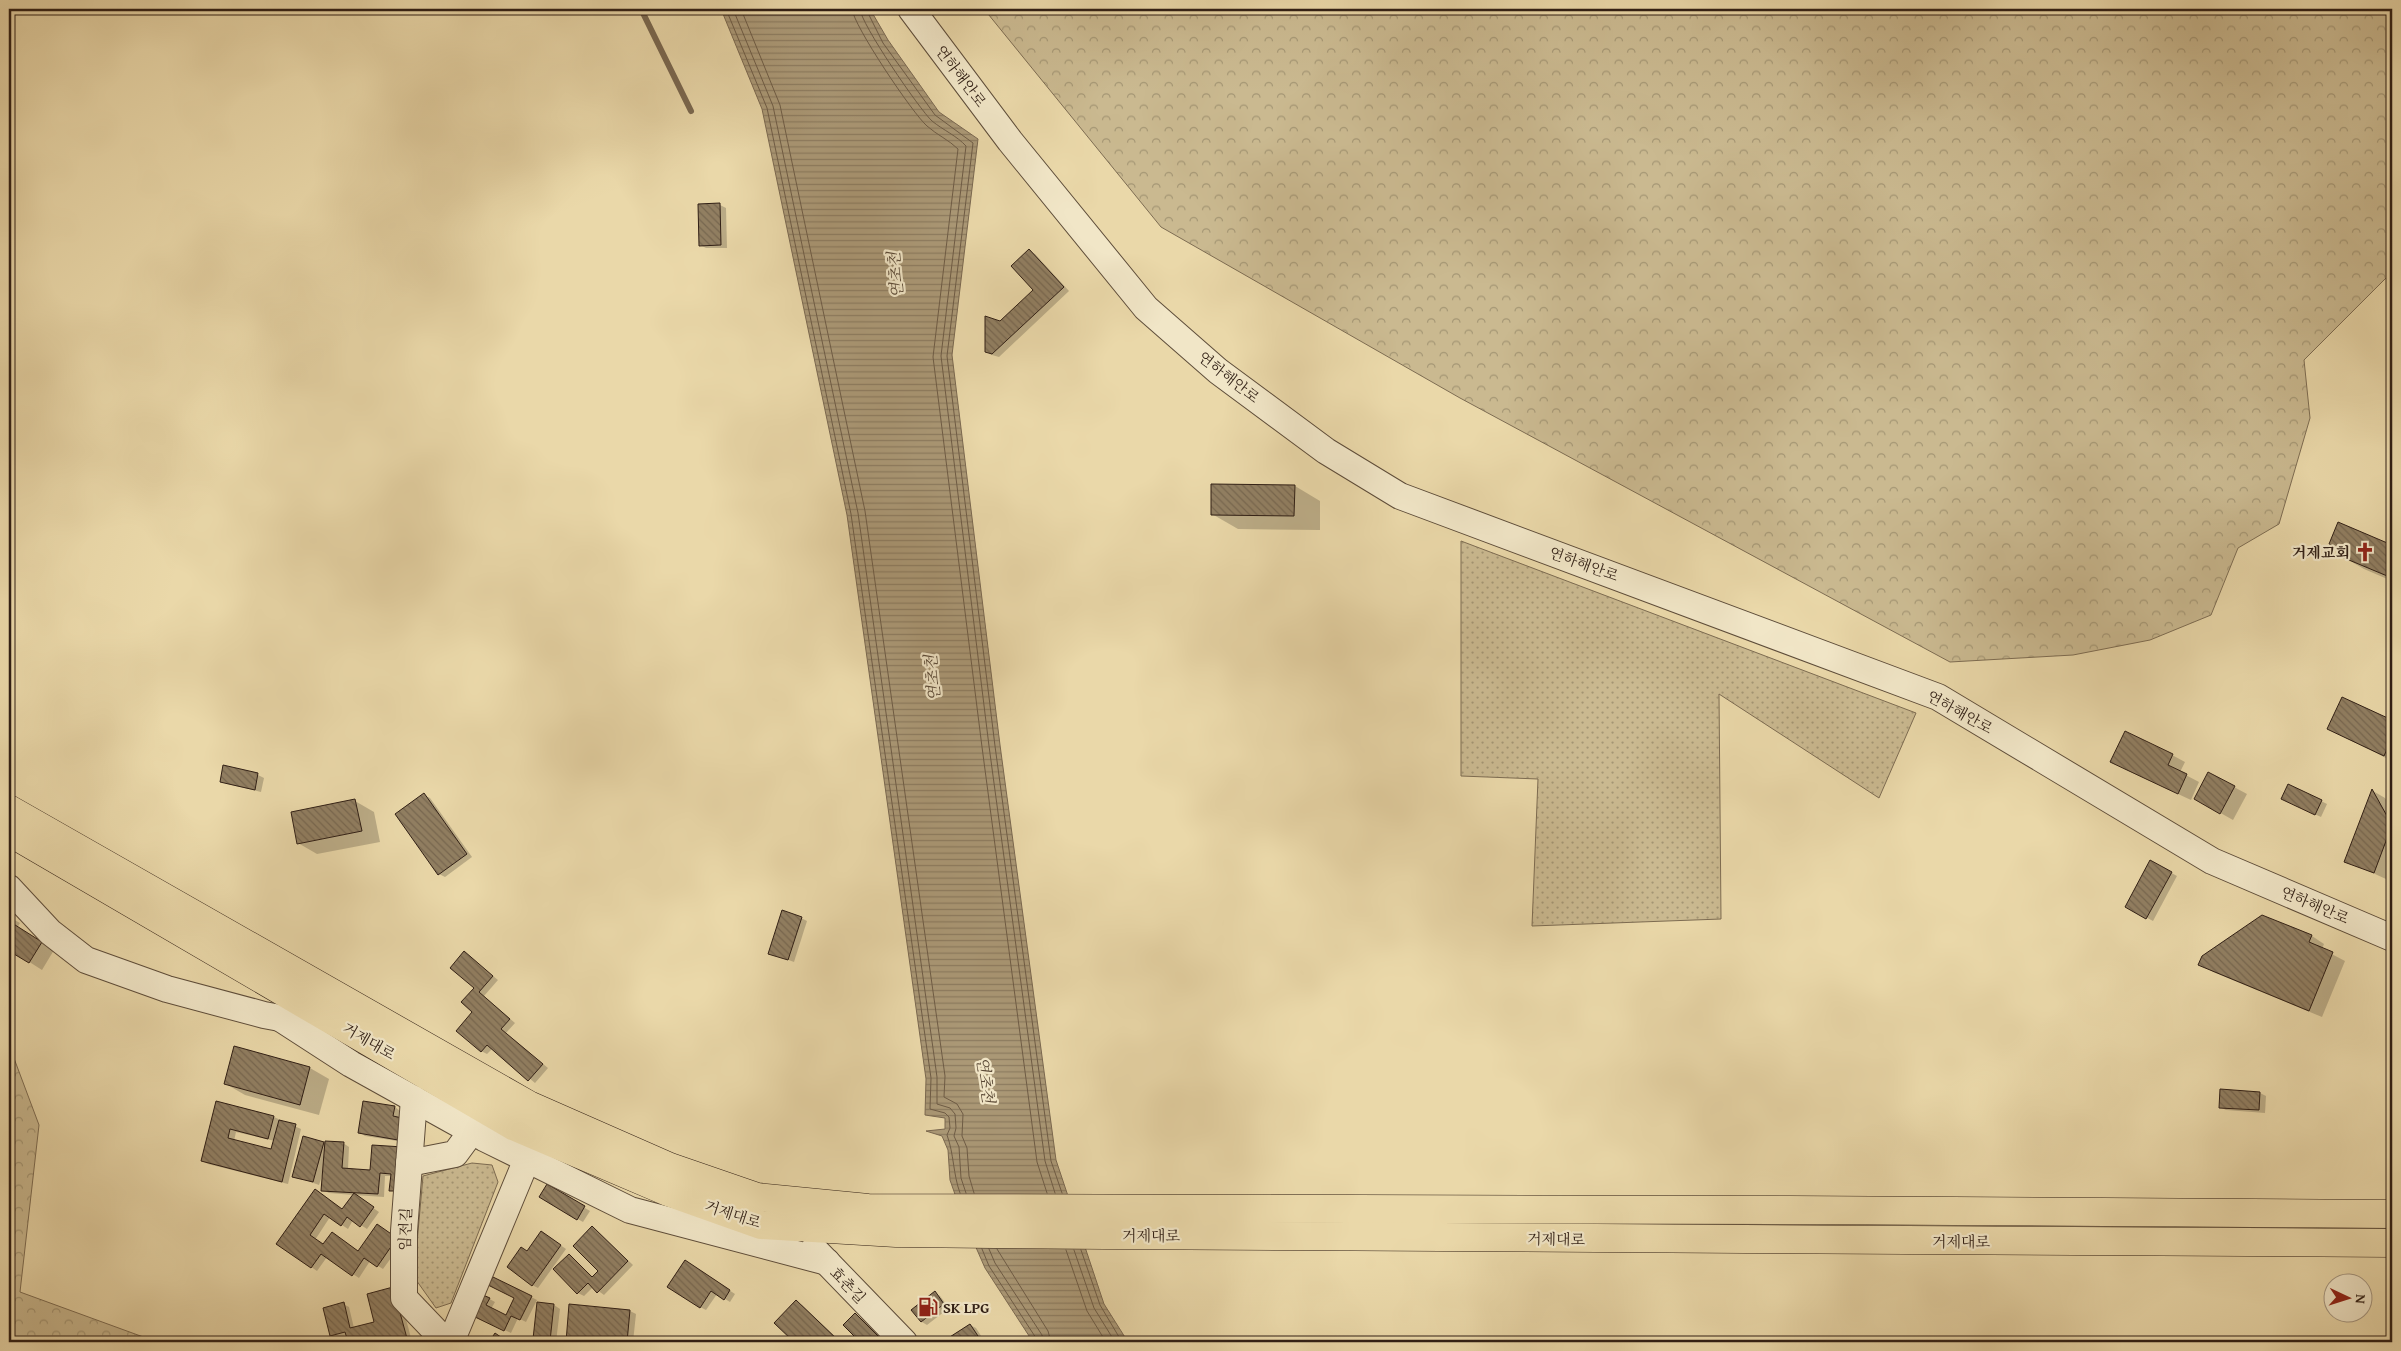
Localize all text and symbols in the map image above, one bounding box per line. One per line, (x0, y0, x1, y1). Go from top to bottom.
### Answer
street label: 연하해안로 (931, 41, 991, 112)
water label: 연초천 (881, 249, 909, 299)
street label: 연하해안로 (1194, 346, 1264, 408)
church icon: 거제교회 (2354, 541, 2376, 563)
street label: 연하해안로 (1546, 542, 1622, 586)
place label: 거제교회 (2292, 542, 2350, 563)
water label: 연초천 (918, 652, 946, 702)
street label: 연하해안로 (1923, 685, 1997, 739)
street label: 연하해안로 (2278, 881, 2353, 929)
street label: 거제대로 (339, 1017, 400, 1065)
water label: 연초천 (971, 1055, 1001, 1106)
street label: 거제대로 (702, 1195, 764, 1233)
street label: 임전길 (394, 1207, 416, 1251)
street label: 거제대로 (1122, 1225, 1180, 1246)
street label: 거제대로 (1527, 1228, 1586, 1250)
street label: 거제대로 (1932, 1231, 1990, 1252)
street label: 효촌길 (825, 1262, 871, 1308)
north arrow (2324, 1274, 2374, 1324)
text: N (2351, 1294, 2371, 1305)
fuel station icon: SK LPG (917, 1296, 939, 1318)
place label: SK LPG (943, 1297, 989, 1318)

